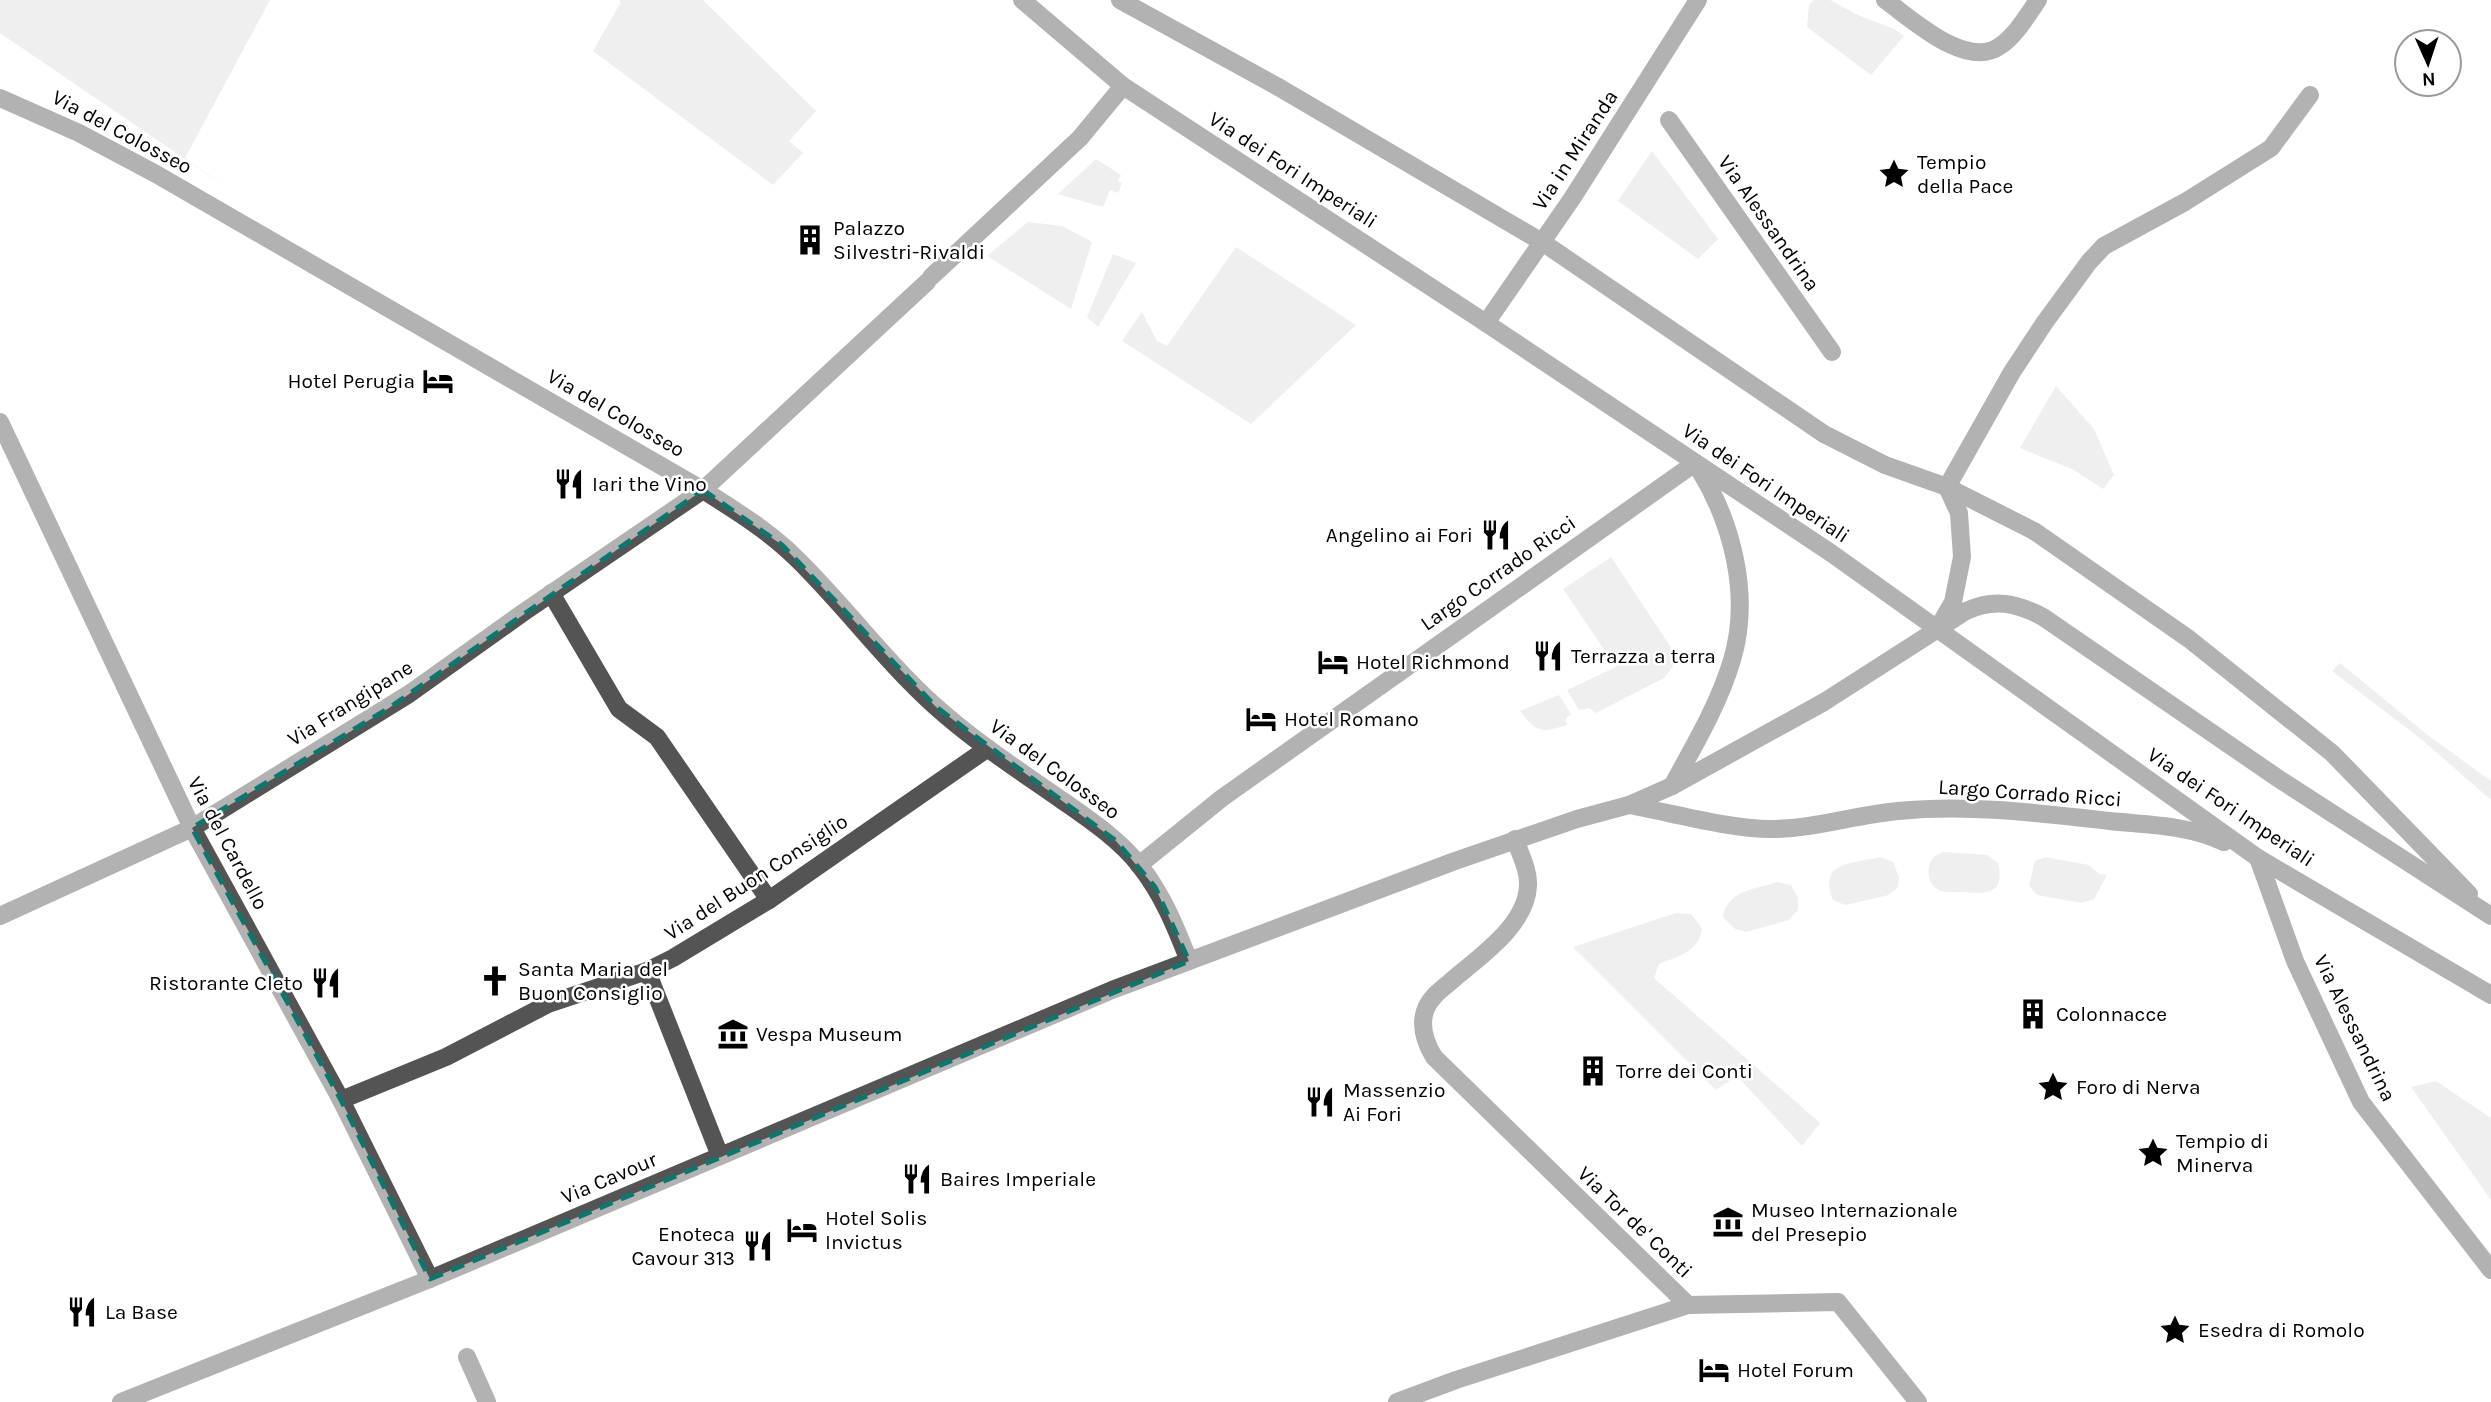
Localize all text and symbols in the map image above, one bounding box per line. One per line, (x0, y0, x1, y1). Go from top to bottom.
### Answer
north arrow (2393, 28, 2463, 98)
text: N (2421, 68, 2436, 90)
street label: Via del Colosseo (48, 85, 196, 179)
street label: Via in Miranda (1527, 85, 1623, 215)
street label: Via dei Fori Imperiali (1204, 107, 1382, 233)
place label: Tempio della Pace (1917, 150, 2013, 198)
street label: Via Alessandrina (1713, 151, 1825, 295)
place icon: Tempio della Pace (1877, 157, 1911, 191)
place label: Palazzo Silvestri-Rivaldi (833, 216, 985, 264)
building icon: Palazzo Silvestri-Rivaldi (793, 223, 827, 257)
hotel icon: Hotel Perugia (421, 364, 455, 398)
street label: Via del Colosseo (543, 364, 689, 462)
place label: Hotel Perugia (288, 369, 415, 393)
street label: Via dei Fori Imperiali (1678, 418, 1854, 548)
restaurant icon: Iari the Vino (552, 467, 586, 501)
place label: Iari the Vino (592, 472, 707, 496)
street label: Largo Corrado Ricci (1416, 510, 1580, 636)
restaurant icon: Angelino ai Fori (1479, 518, 1513, 552)
place label: Angelino ai Fori (1326, 523, 1473, 547)
restaurant icon: Terrazza a terra (1531, 639, 1565, 673)
place label: Terrazza a terra (1571, 644, 1716, 668)
hotel icon: Hotel Richmond (1316, 645, 1350, 679)
place label: Hotel Richmond (1356, 650, 1510, 674)
street label: Via Frangipane (283, 655, 417, 751)
hotel icon: Hotel Romano (1244, 702, 1278, 736)
place label: Hotel Romano (1284, 707, 1419, 731)
street label: Via del Colosseo (985, 714, 1125, 824)
street label: Via dei Fori Imperiali (2143, 742, 2319, 872)
street label: Via del Cardello (183, 772, 273, 914)
street label: Largo Corrado Ricci (1937, 775, 2123, 811)
street label: Via del Buon Consiglio (660, 809, 852, 945)
street label: Via Alessandrina (2309, 951, 2401, 1105)
place label: Santa Maria del Buon Consiglio (518, 957, 668, 1005)
church icon: Santa Maria del Buon Consiglio (478, 964, 512, 998)
restaurant icon: Ristorante Cleto (309, 966, 343, 1000)
place label: Ristorante Cleto (149, 971, 303, 995)
building icon: Colonnacce (2016, 997, 2050, 1031)
place label: Colonnacce (2056, 1002, 2167, 1026)
museum icon: Vespa Museum (716, 1017, 750, 1051)
place label: Vespa Museum (756, 1022, 902, 1046)
building icon: Torre dei Conti (1576, 1054, 1610, 1088)
place label: Torre dei Conti (1616, 1059, 1753, 1083)
place icon: Foro di Nerva (2036, 1070, 2070, 1104)
place label: Foro di Nerva (2076, 1075, 2201, 1099)
place label: Massenzio Ai Fori (1343, 1078, 1446, 1126)
restaurant icon: Massenzio Ai Fori (1303, 1085, 1337, 1119)
place label: Tempio di Minerva (2176, 1129, 2269, 1177)
place icon: Tempio di Minerva (2136, 1136, 2170, 1170)
street label: Via Cavour (558, 1147, 661, 1209)
street label: Via Tor de' Conti (1573, 1161, 1697, 1283)
restaurant icon: Baires Imperiale (900, 1162, 934, 1196)
place label: Baires Imperiale (940, 1167, 1096, 1191)
place label: Museo Internazionale del Presepio (1751, 1198, 1957, 1246)
museum icon: Museo Internazionale del Presepio (1711, 1205, 1745, 1239)
place label: Hotel Solis Invictus (825, 1206, 927, 1254)
hotel icon: Hotel Solis Invictus (785, 1213, 819, 1247)
place label: Enoteca Cavour 313 (632, 1222, 735, 1270)
restaurant icon: Enoteca Cavour 313 (741, 1229, 775, 1263)
restaurant icon: La Base (65, 1295, 99, 1329)
place label: La Base (105, 1300, 178, 1324)
place icon: Esedra di Romolo (2158, 1313, 2192, 1347)
place label: Esedra di Romolo (2198, 1318, 2365, 1342)
hotel icon: Hotel Forum (1697, 1353, 1731, 1387)
place label: Hotel Forum (1737, 1358, 1854, 1382)

